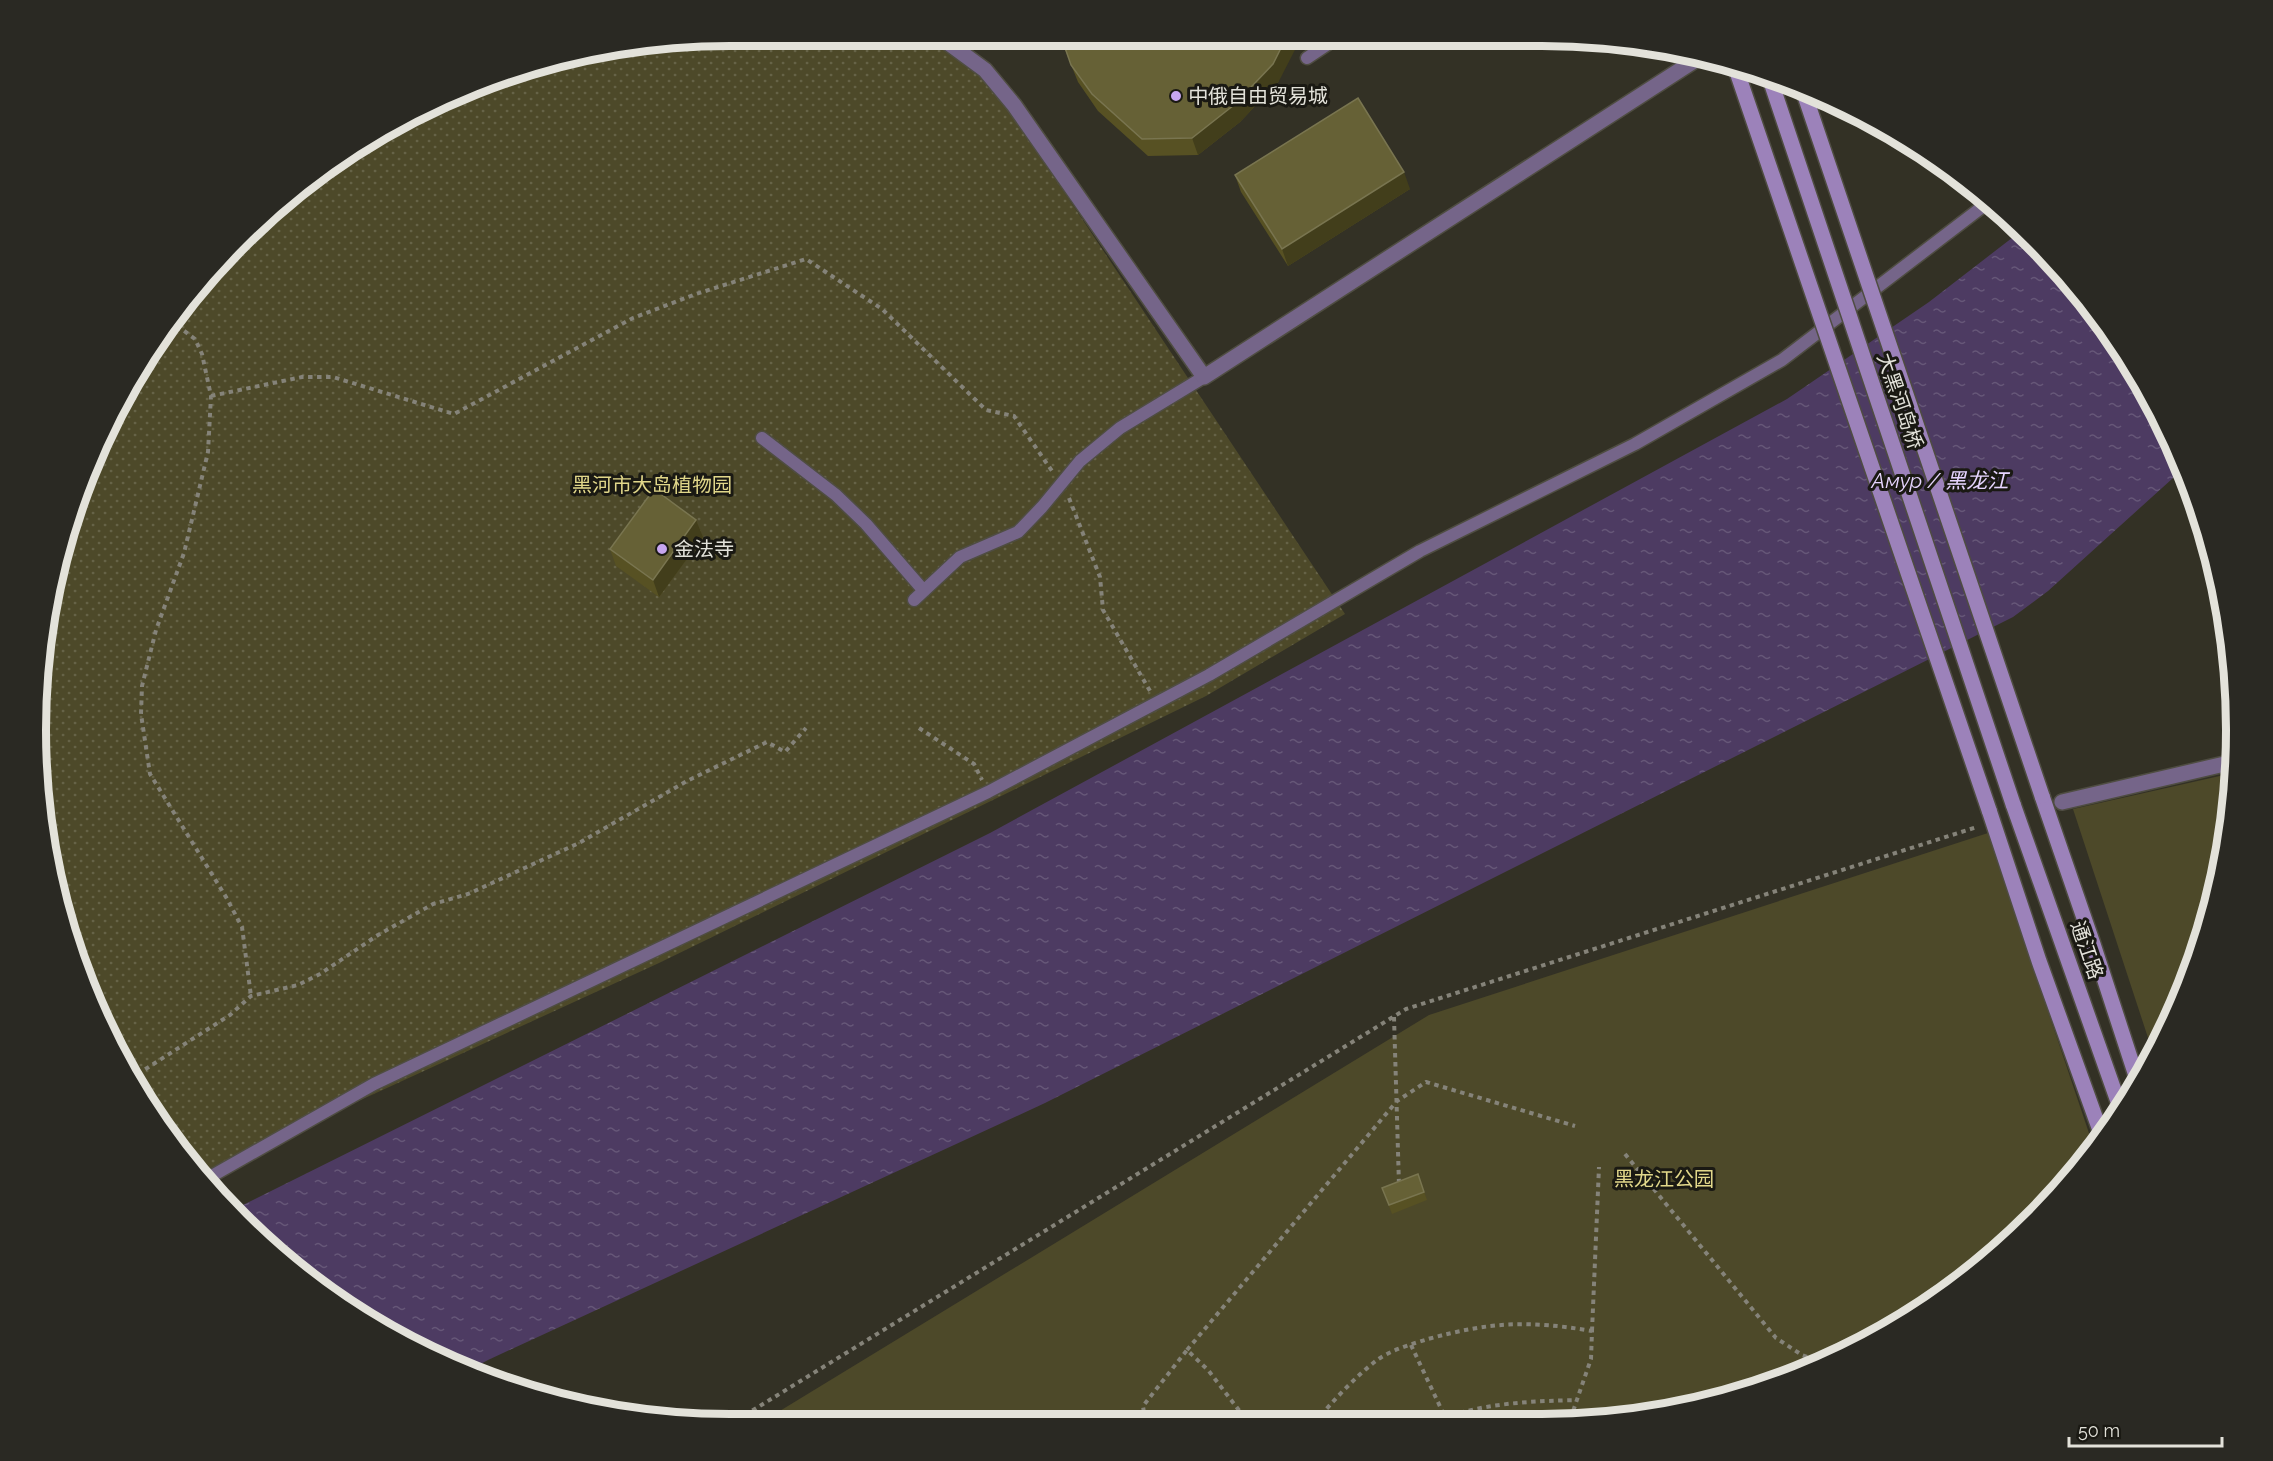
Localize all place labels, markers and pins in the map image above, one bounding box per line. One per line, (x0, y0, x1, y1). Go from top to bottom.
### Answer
place label: 中俄自由贸易城 (1188, 84, 1328, 108)
marker: 中俄自由贸易城 (1169, 89, 1183, 103)
place label: 金法寺 (674, 537, 734, 561)
marker: 金法寺 (655, 542, 669, 556)

